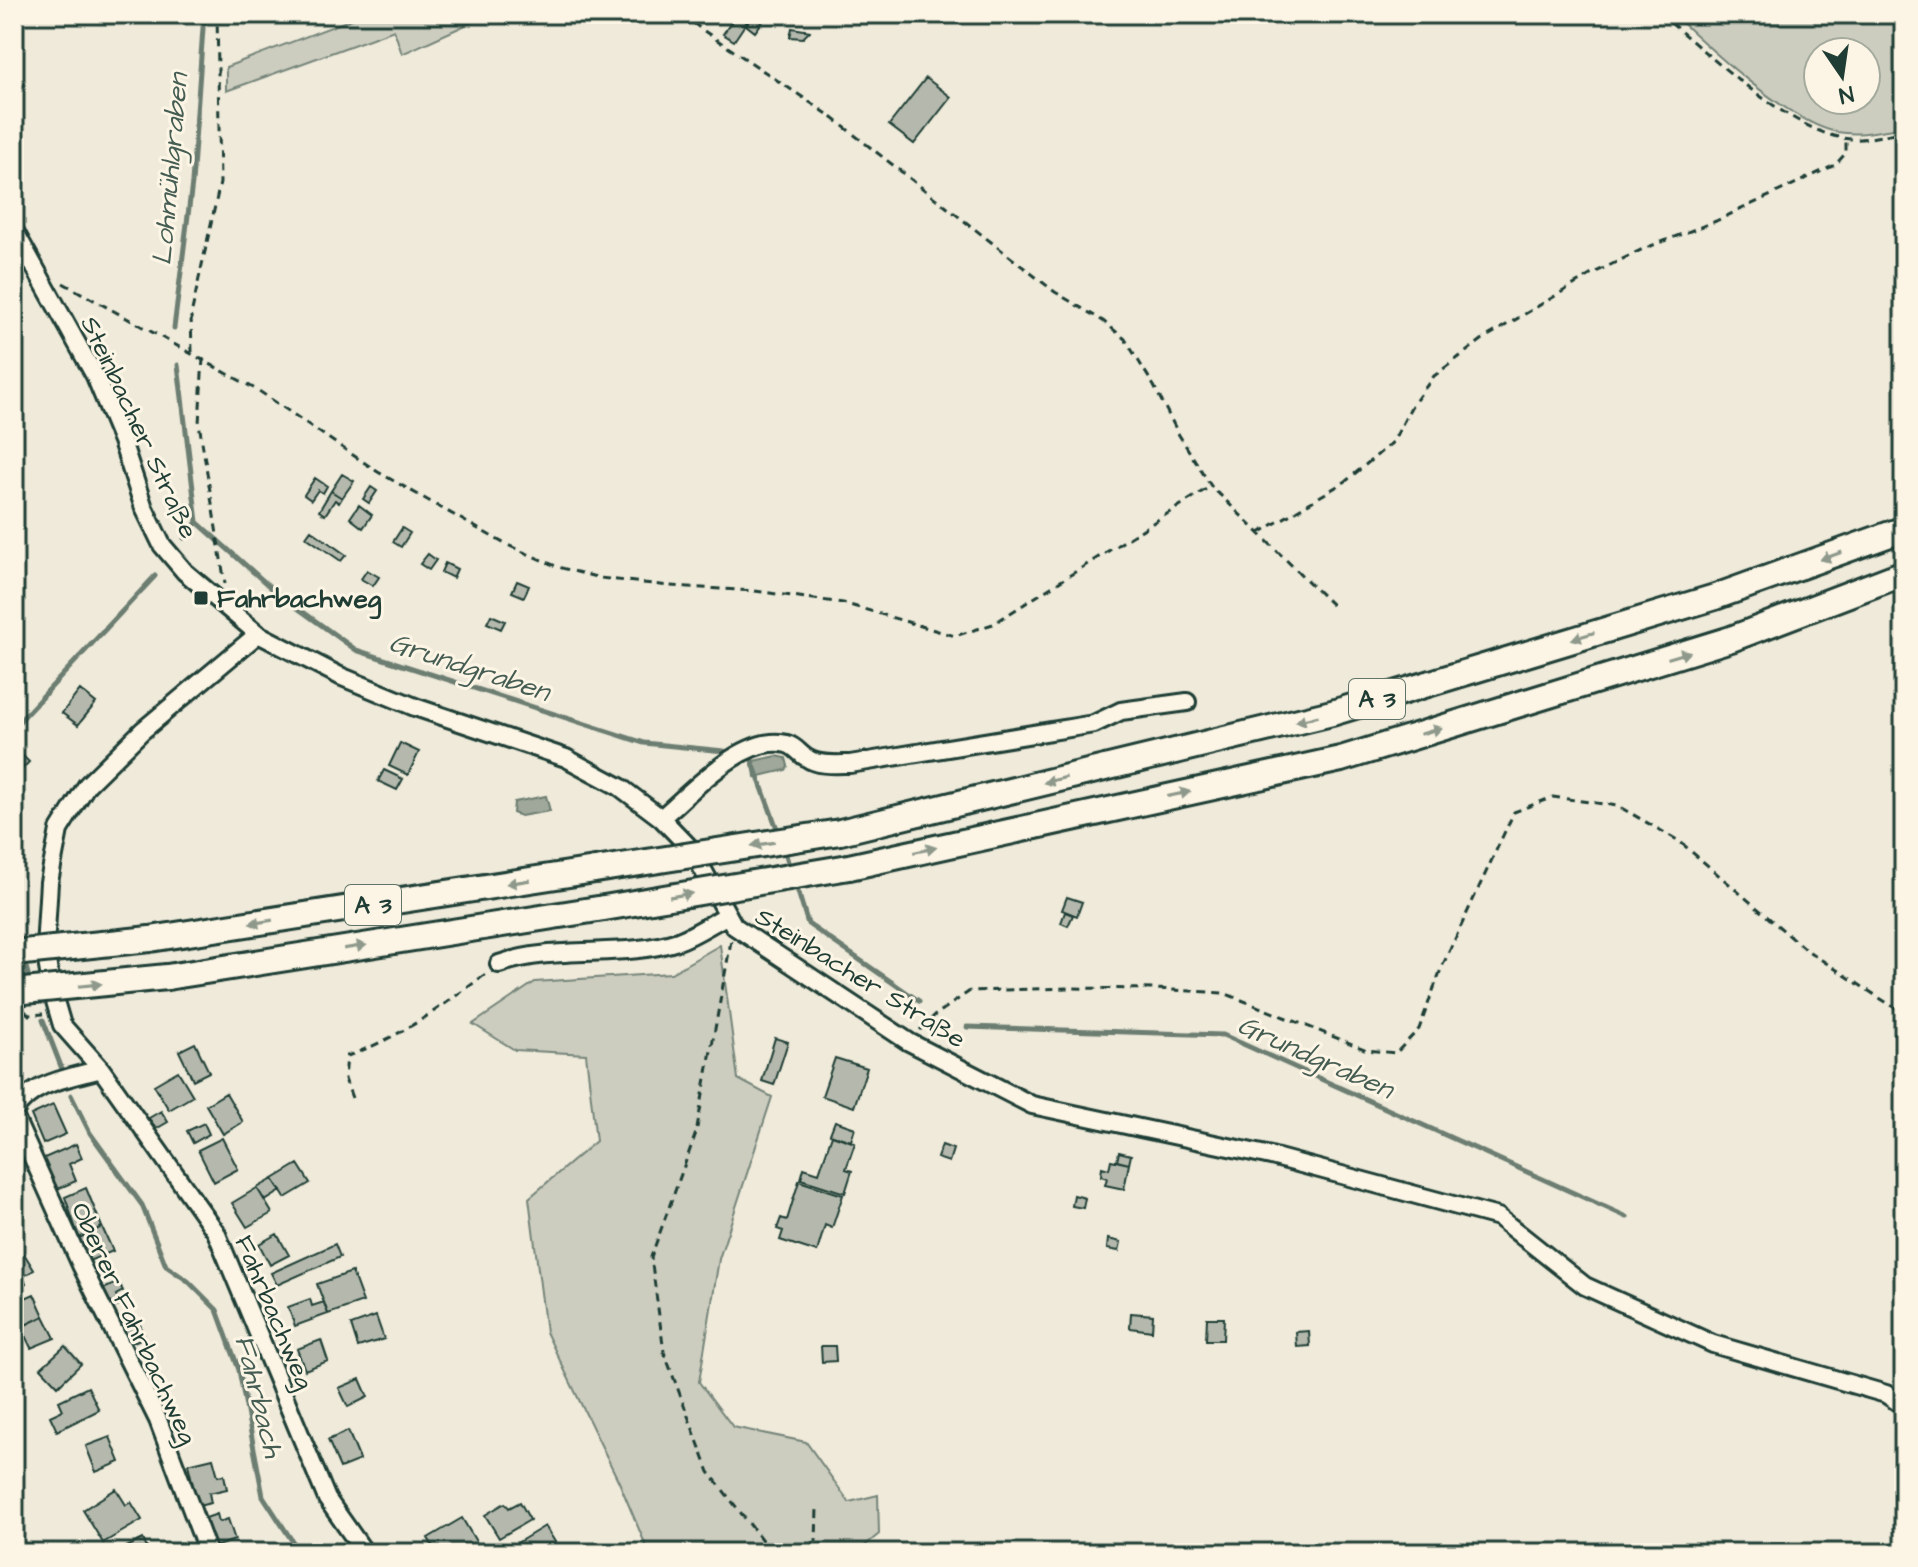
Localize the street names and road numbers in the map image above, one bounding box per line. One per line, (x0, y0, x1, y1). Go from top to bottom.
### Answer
street label: Steinbacher Straße (72, 310, 206, 544)
road number: A 3 (1349, 679, 1405, 719)
road number: A 3 (345, 885, 401, 925)
street label: Steinbacher Straße (749, 899, 972, 1057)
street label: Oberer Fahrbachweg (60, 1196, 206, 1451)
street label: Fahrbachweg (224, 1230, 323, 1396)

